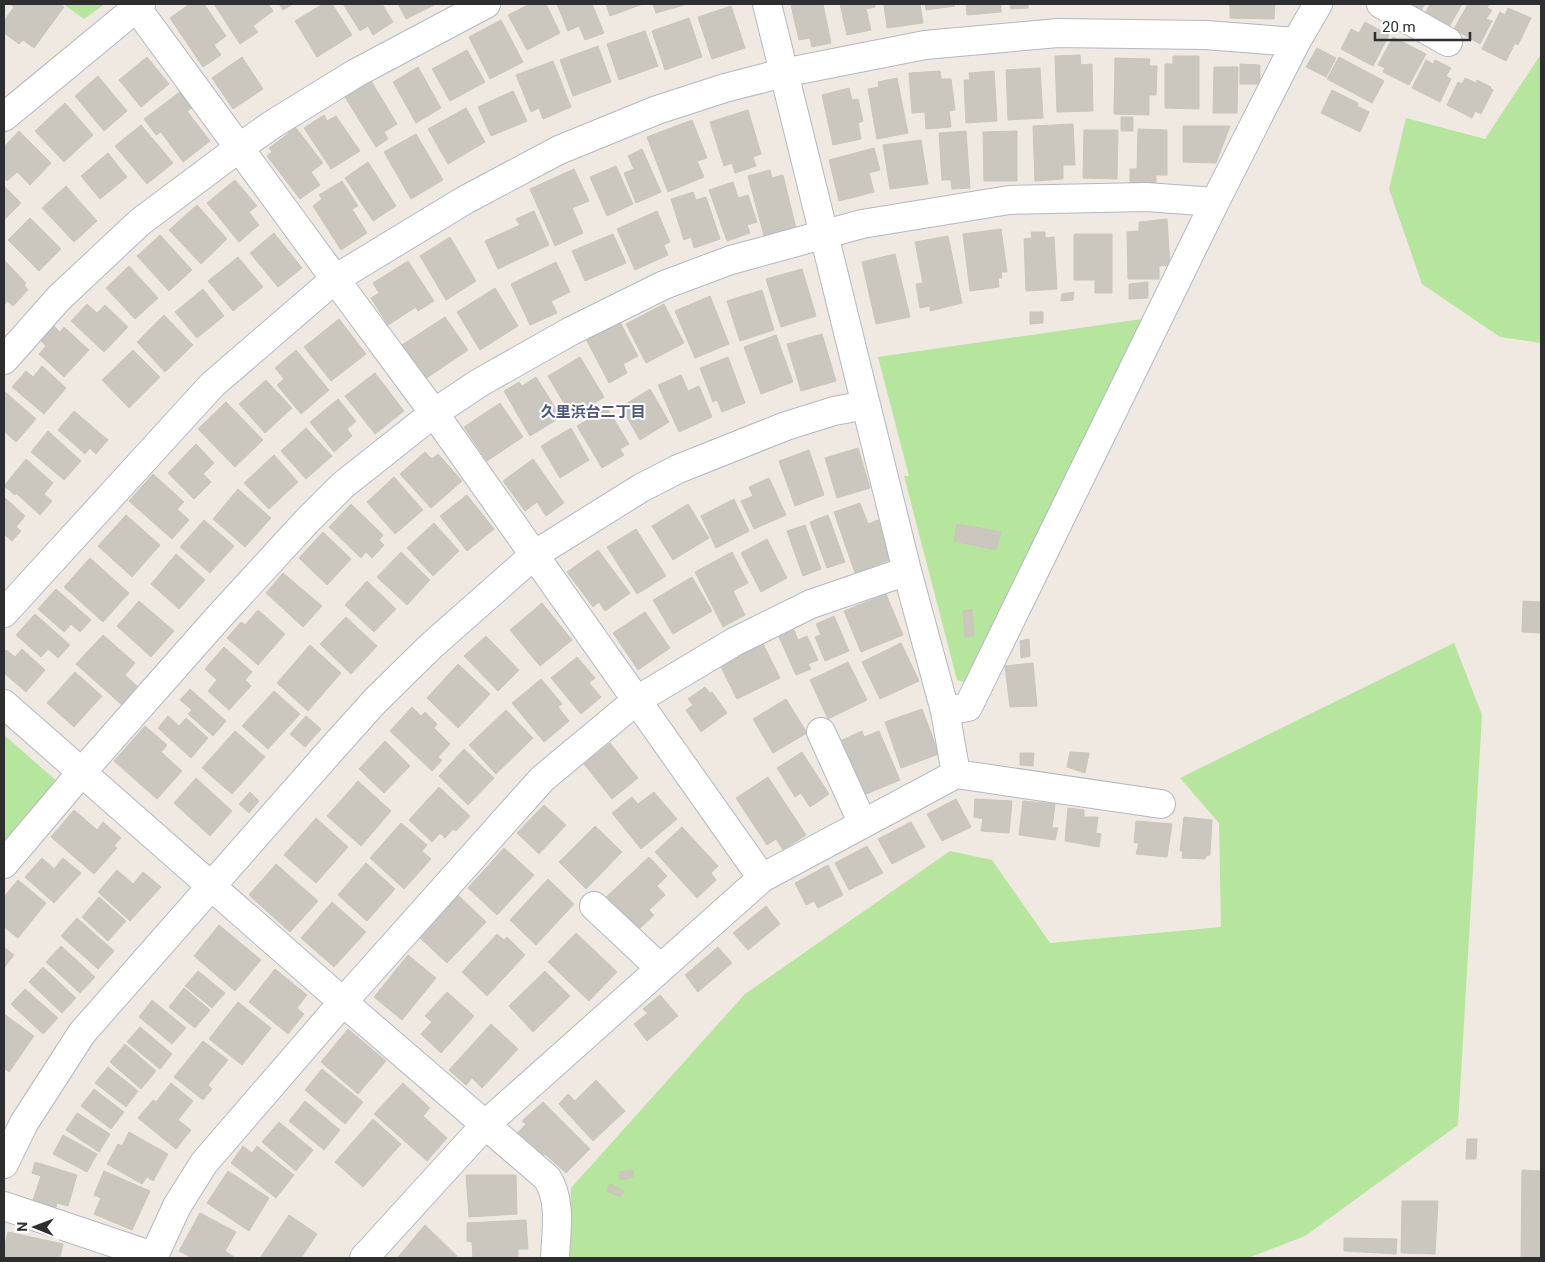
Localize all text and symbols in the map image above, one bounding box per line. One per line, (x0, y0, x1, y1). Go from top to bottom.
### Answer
scale bar (1375, 10, 1470, 42)
text: 20 m (1382, 18, 1416, 36)
district label: 久里浜台二丁目 (540, 403, 646, 421)
north arrow (10, 1202, 60, 1252)
text: N (14, 1222, 30, 1232)

